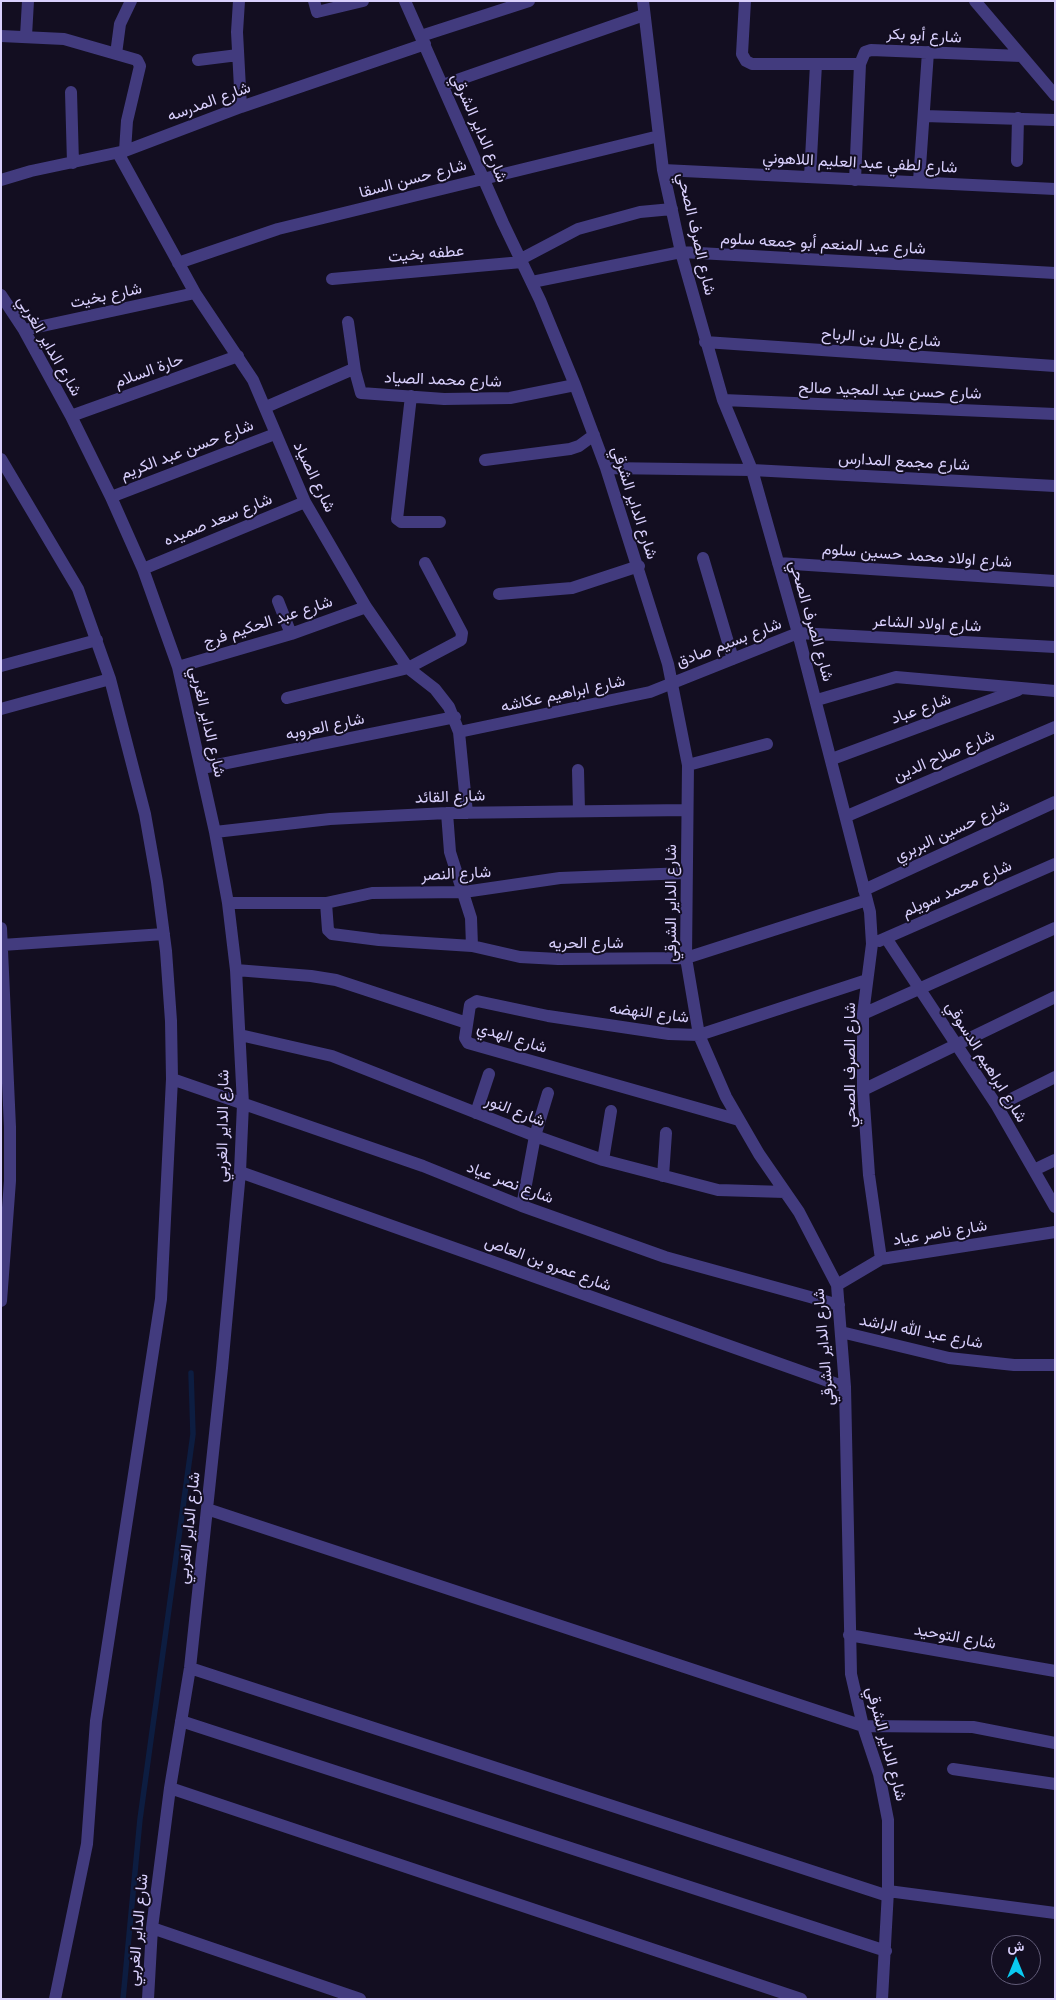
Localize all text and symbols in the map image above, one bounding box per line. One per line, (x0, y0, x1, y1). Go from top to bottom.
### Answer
street label: شارع أبو بكر (886, 24, 962, 48)
street label: شارع الداير الشرقي (446, 70, 512, 186)
street label: شارع المدرسه (165, 78, 253, 126)
street label: شارع لطفي عبد العليم اللاهوني (762, 148, 958, 178)
street label: شارع حسن السقا (357, 155, 469, 203)
street label: شارع الصرف الصحي (673, 171, 719, 297)
street label: شارع عبد المنعم أبو جمعه سلوم (720, 229, 926, 259)
street label: عطفه بخيت (387, 241, 465, 267)
street label: شارع بخيت (68, 279, 144, 313)
street label: شارع الداير الغربي (12, 292, 86, 400)
street label: شارع بلال بن الرباح (821, 324, 941, 352)
street label: حارة السلام (112, 350, 186, 392)
street label: شارع محمد الصياد (384, 368, 502, 392)
street label: شارع حسن عبد المجيد صالح (798, 378, 982, 404)
street label: شارع حسن عبد الكريم (118, 416, 256, 484)
street label: شارع الصياد (289, 439, 339, 515)
street label: شارع الداير الشرقي (607, 444, 661, 562)
street label: شارع مجمع المدارس (838, 449, 970, 475)
street label: شارع سعد صميده (161, 489, 275, 551)
street label: شارع اولاد محمد حسين سلوم (821, 540, 1013, 572)
street label: شارع الصرف الصحي (785, 558, 837, 684)
street label: شارع عبد الحكيم فرج (201, 592, 335, 652)
street label: شارع اولاد الشاعر (872, 612, 982, 636)
street label: شارع بسيم صادق (674, 614, 784, 672)
street label: شارع الداير الغربي (185, 665, 229, 779)
street label: شارع ابراهيم عكاشه (499, 671, 627, 717)
street label: شارع عباد (888, 689, 954, 729)
street label: شارع العروبه (284, 709, 366, 745)
street label: شارع صلاح الدين (890, 726, 998, 786)
street label: شارع القائد (415, 786, 485, 808)
street label: شارع حسين البربري (891, 796, 1013, 866)
street label: شارع الداير الشرقي (661, 844, 681, 962)
street label: شارع محمد سويلم (899, 856, 1015, 922)
street label: شارع النصر (420, 863, 492, 885)
street label: شارع الحريه (548, 933, 624, 953)
street label: شارع ابراهيم الدسوقي (941, 998, 1031, 1126)
street label: شارع النهضه (608, 999, 690, 1027)
street label: شارع الصرف الصحي (840, 1002, 860, 1128)
street label: شارع الهدي (475, 1018, 549, 1058)
street label: شارع الداير الغربي (212, 1069, 234, 1183)
street label: شارع النور (482, 1091, 548, 1131)
street label: شارع نصر عياد (464, 1158, 556, 1208)
street label: شارع ناصر عياد (892, 1216, 988, 1250)
street label: شارع عمرو بن العاص (482, 1232, 614, 1296)
street label: شارع الداير الشرقي (809, 1288, 839, 1406)
street label: شارع عبد الله الراشد (857, 1311, 985, 1353)
street label: شارع الداير الغربي (174, 1471, 204, 1585)
street label: شارع التوحيد (913, 1620, 997, 1654)
street label: شارع الداير الشرقي (862, 1685, 910, 1803)
street label: شارع الداير الغربي (124, 1873, 152, 1987)
north arrow (991, 1935, 1041, 1985)
text: ش (1008, 1937, 1024, 1955)

